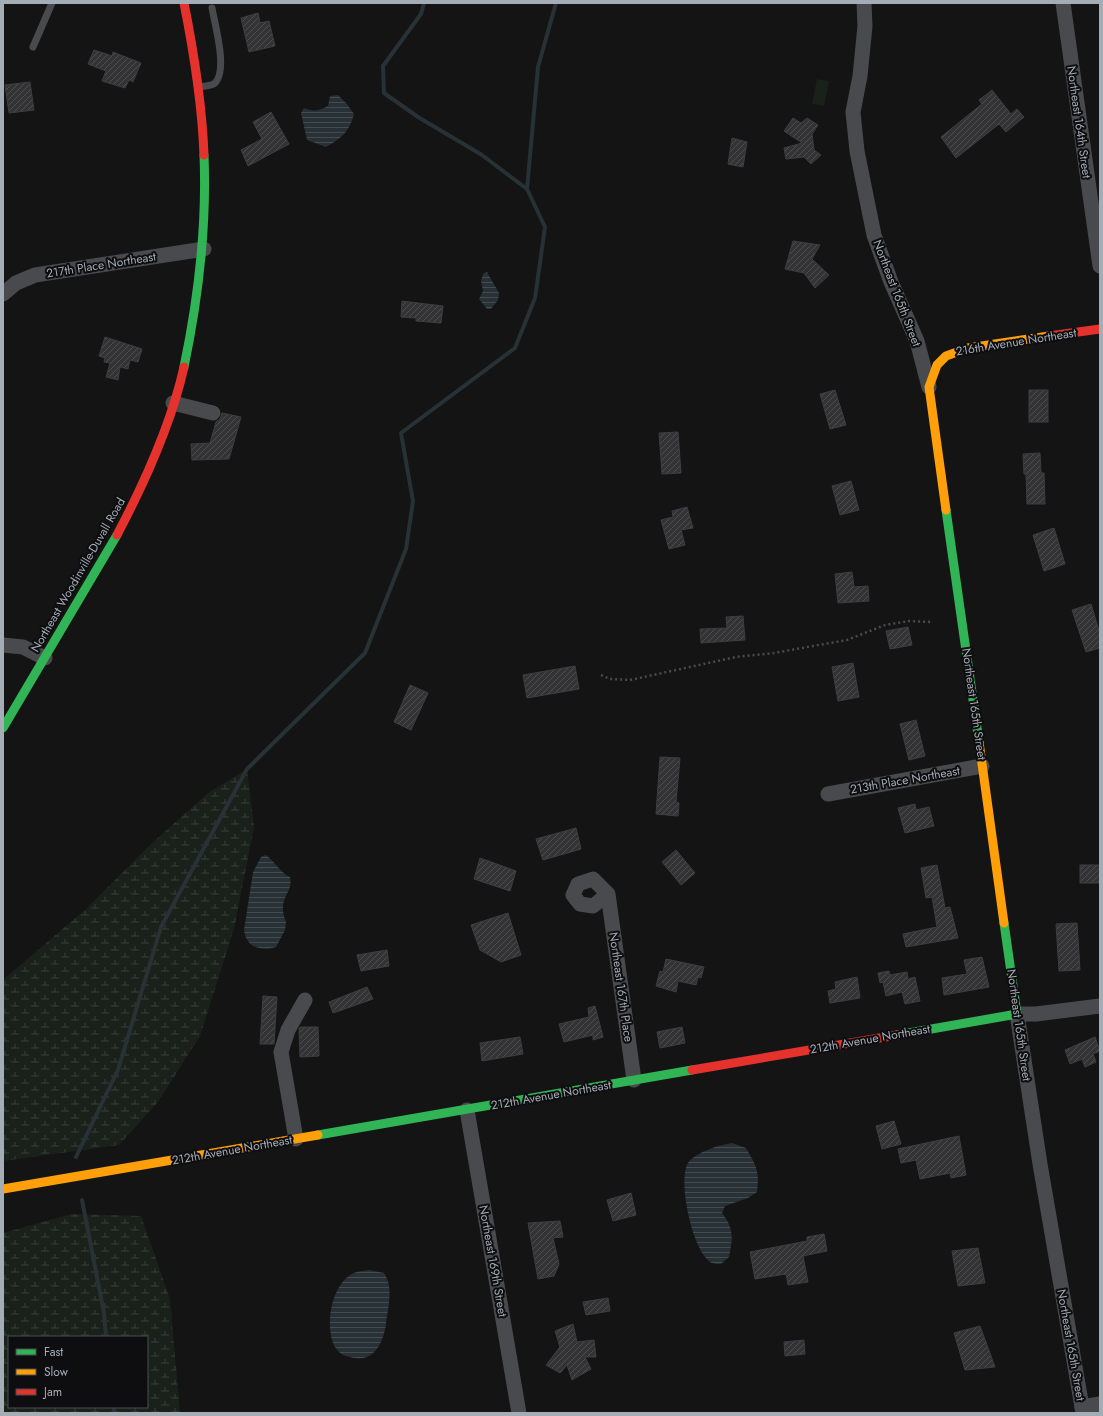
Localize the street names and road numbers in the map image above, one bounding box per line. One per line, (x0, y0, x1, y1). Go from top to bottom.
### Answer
street label: Northeast 164th Street (1062, 65, 1096, 179)
street label: Northeast 165th Street (868, 237, 926, 349)
street label: 217th Place Northeast (45, 247, 157, 283)
street label: 216th Avenue Northeast (954, 324, 1078, 360)
street label: Northeast Woodinville-Duvall Road (26, 494, 130, 656)
street label: Northeast 165th Street (957, 647, 991, 761)
street label: 213th Place Northeast (849, 761, 961, 799)
street label: Northeast 167th Place (604, 931, 638, 1043)
street label: Northeast 165th Street (1002, 968, 1036, 1082)
street label: 212th Avenue Northeast (809, 1020, 932, 1058)
street label: 212th Avenue Northeast (490, 1076, 613, 1114)
street label: 212th Avenue Northeast (171, 1131, 294, 1169)
street label: Northeast 169th Street (474, 1204, 512, 1318)
street label: Northeast 165th Street (1052, 1288, 1090, 1402)

